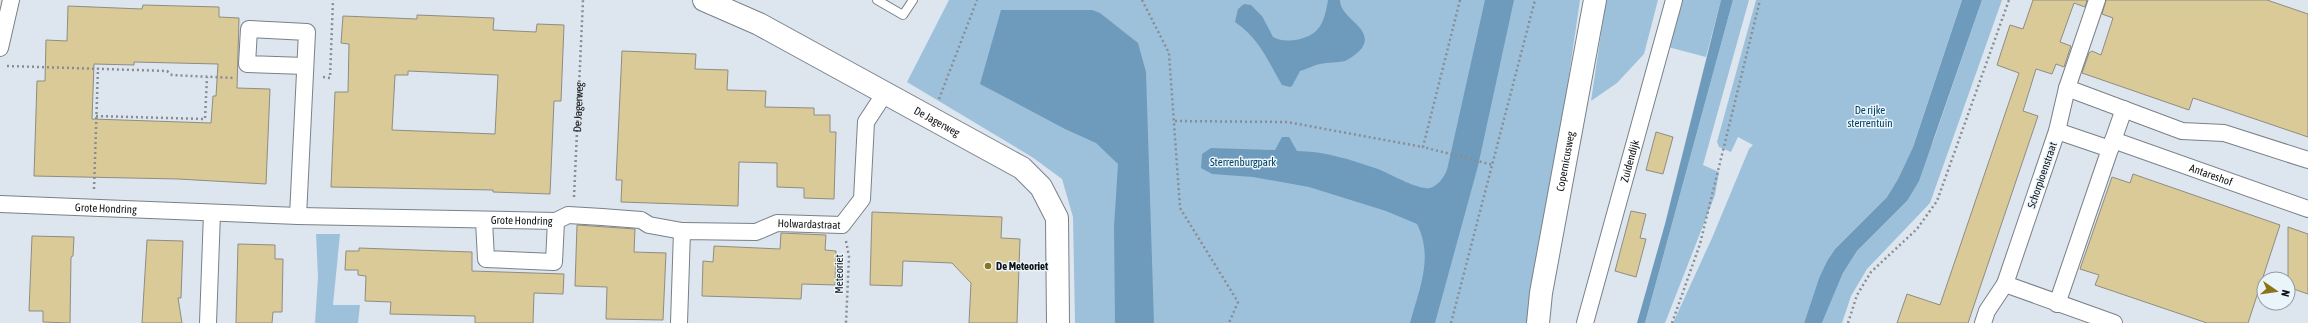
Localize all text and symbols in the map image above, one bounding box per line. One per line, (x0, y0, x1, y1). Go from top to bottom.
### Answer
street label: De Jagerweg (571, 81, 585, 132)
street label: De Jagerweg (912, 104, 962, 139)
park label: De rijke sterrentuin (1847, 104, 1893, 129)
street label: Copernicusweg (1554, 130, 1577, 192)
street label: Zuidendijk (1618, 138, 1641, 184)
street label: Schorpioenstraat (2025, 140, 2059, 210)
park label: Sterrenburgpark (1210, 156, 1276, 168)
street label: Antareshof (2188, 162, 2234, 188)
street label: Grote Hondring (75, 201, 137, 216)
street label: Grote Hondring (491, 214, 553, 227)
street label: Holwardastraat (777, 217, 841, 231)
street label: Meteoriet (833, 254, 845, 294)
place label: De Meteoriet (996, 260, 1049, 272)
marker: De Meteoriet (983, 261, 993, 271)
north arrow (2256, 271, 2296, 311)
text: N (2279, 289, 2292, 298)

